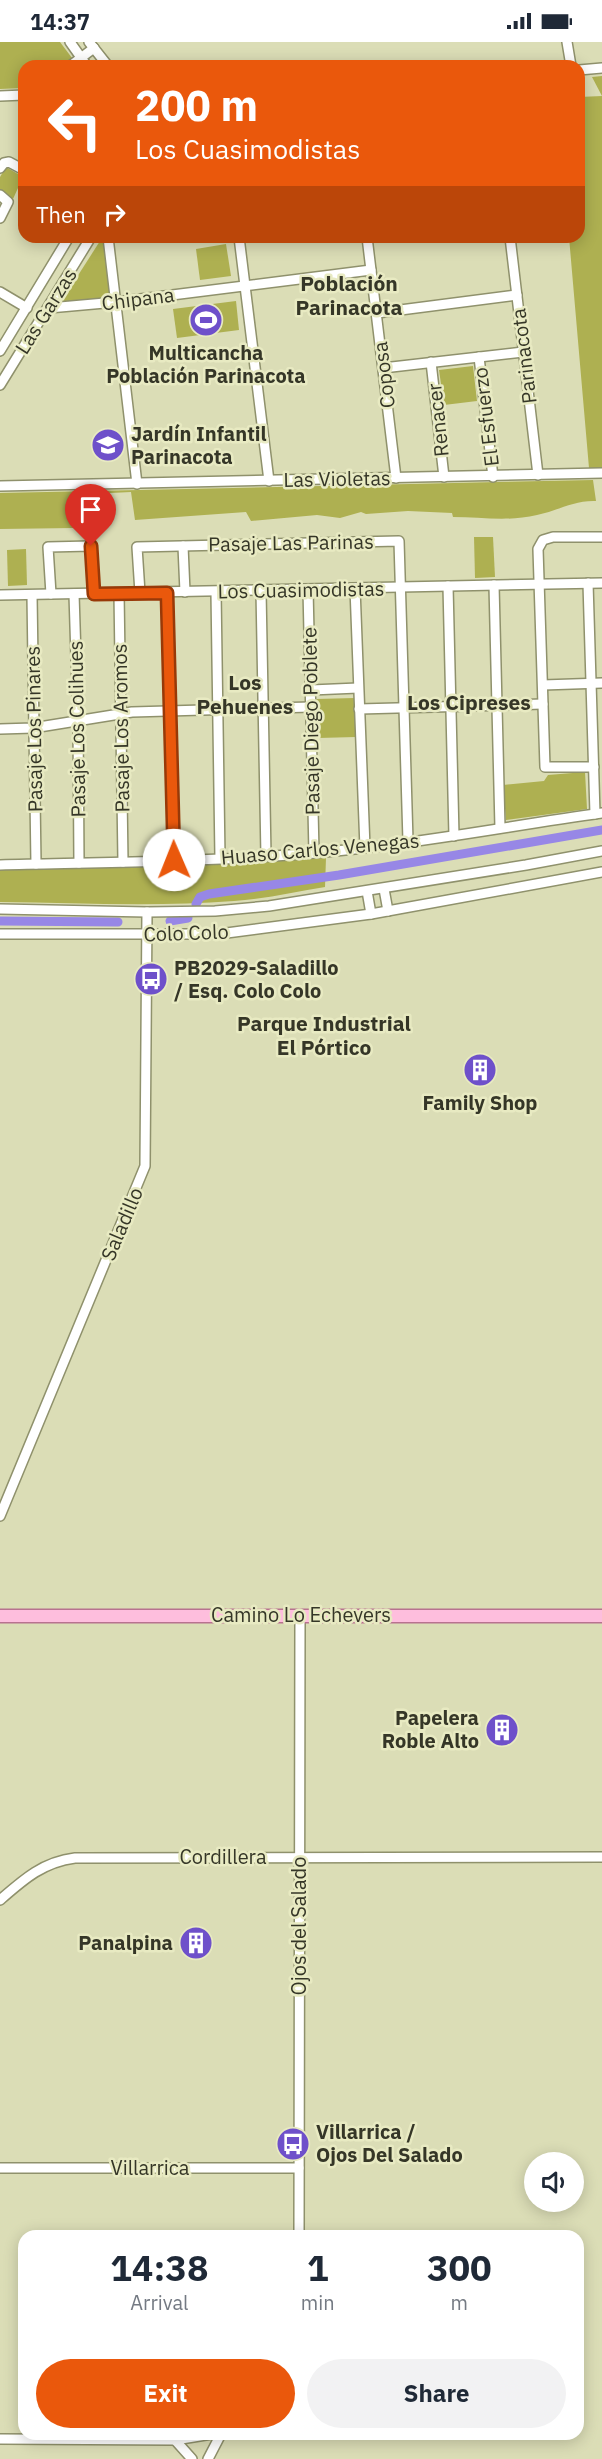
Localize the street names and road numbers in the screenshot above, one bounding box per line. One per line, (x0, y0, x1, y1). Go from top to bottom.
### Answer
street label: Las Garzas (8, 263, 83, 359)
street label: Chipana (100, 281, 176, 316)
street label: Parinacota (504, 307, 543, 405)
street label: Coposa (366, 340, 401, 410)
street label: El Esfuerzo (466, 366, 505, 468)
street label: Renacer (420, 382, 455, 458)
street label: Las Violetas (283, 464, 391, 493)
street label: Pasaje Las Parinas (208, 528, 374, 557)
street label: Los Cuasimodistas (217, 575, 385, 604)
street label: Pasaje Diego Poblete (295, 627, 326, 815)
street label: Pasaje Los Colihues (61, 640, 92, 818)
street label: Pasaje Los Aromos (106, 643, 135, 813)
street label: Pasaje Los Pinares (19, 646, 48, 812)
street label: Huaso Carlos Venegas (220, 826, 420, 871)
street label: Colo Colo (143, 918, 229, 947)
street label: Saladillo (94, 1183, 149, 1265)
street label: Camino Lo Echevers (211, 1601, 391, 1628)
street label: Cordillera (179, 1843, 267, 1870)
street label: Ojos del Salado (285, 1857, 312, 1995)
street label: Villarrica (110, 2154, 190, 2181)

